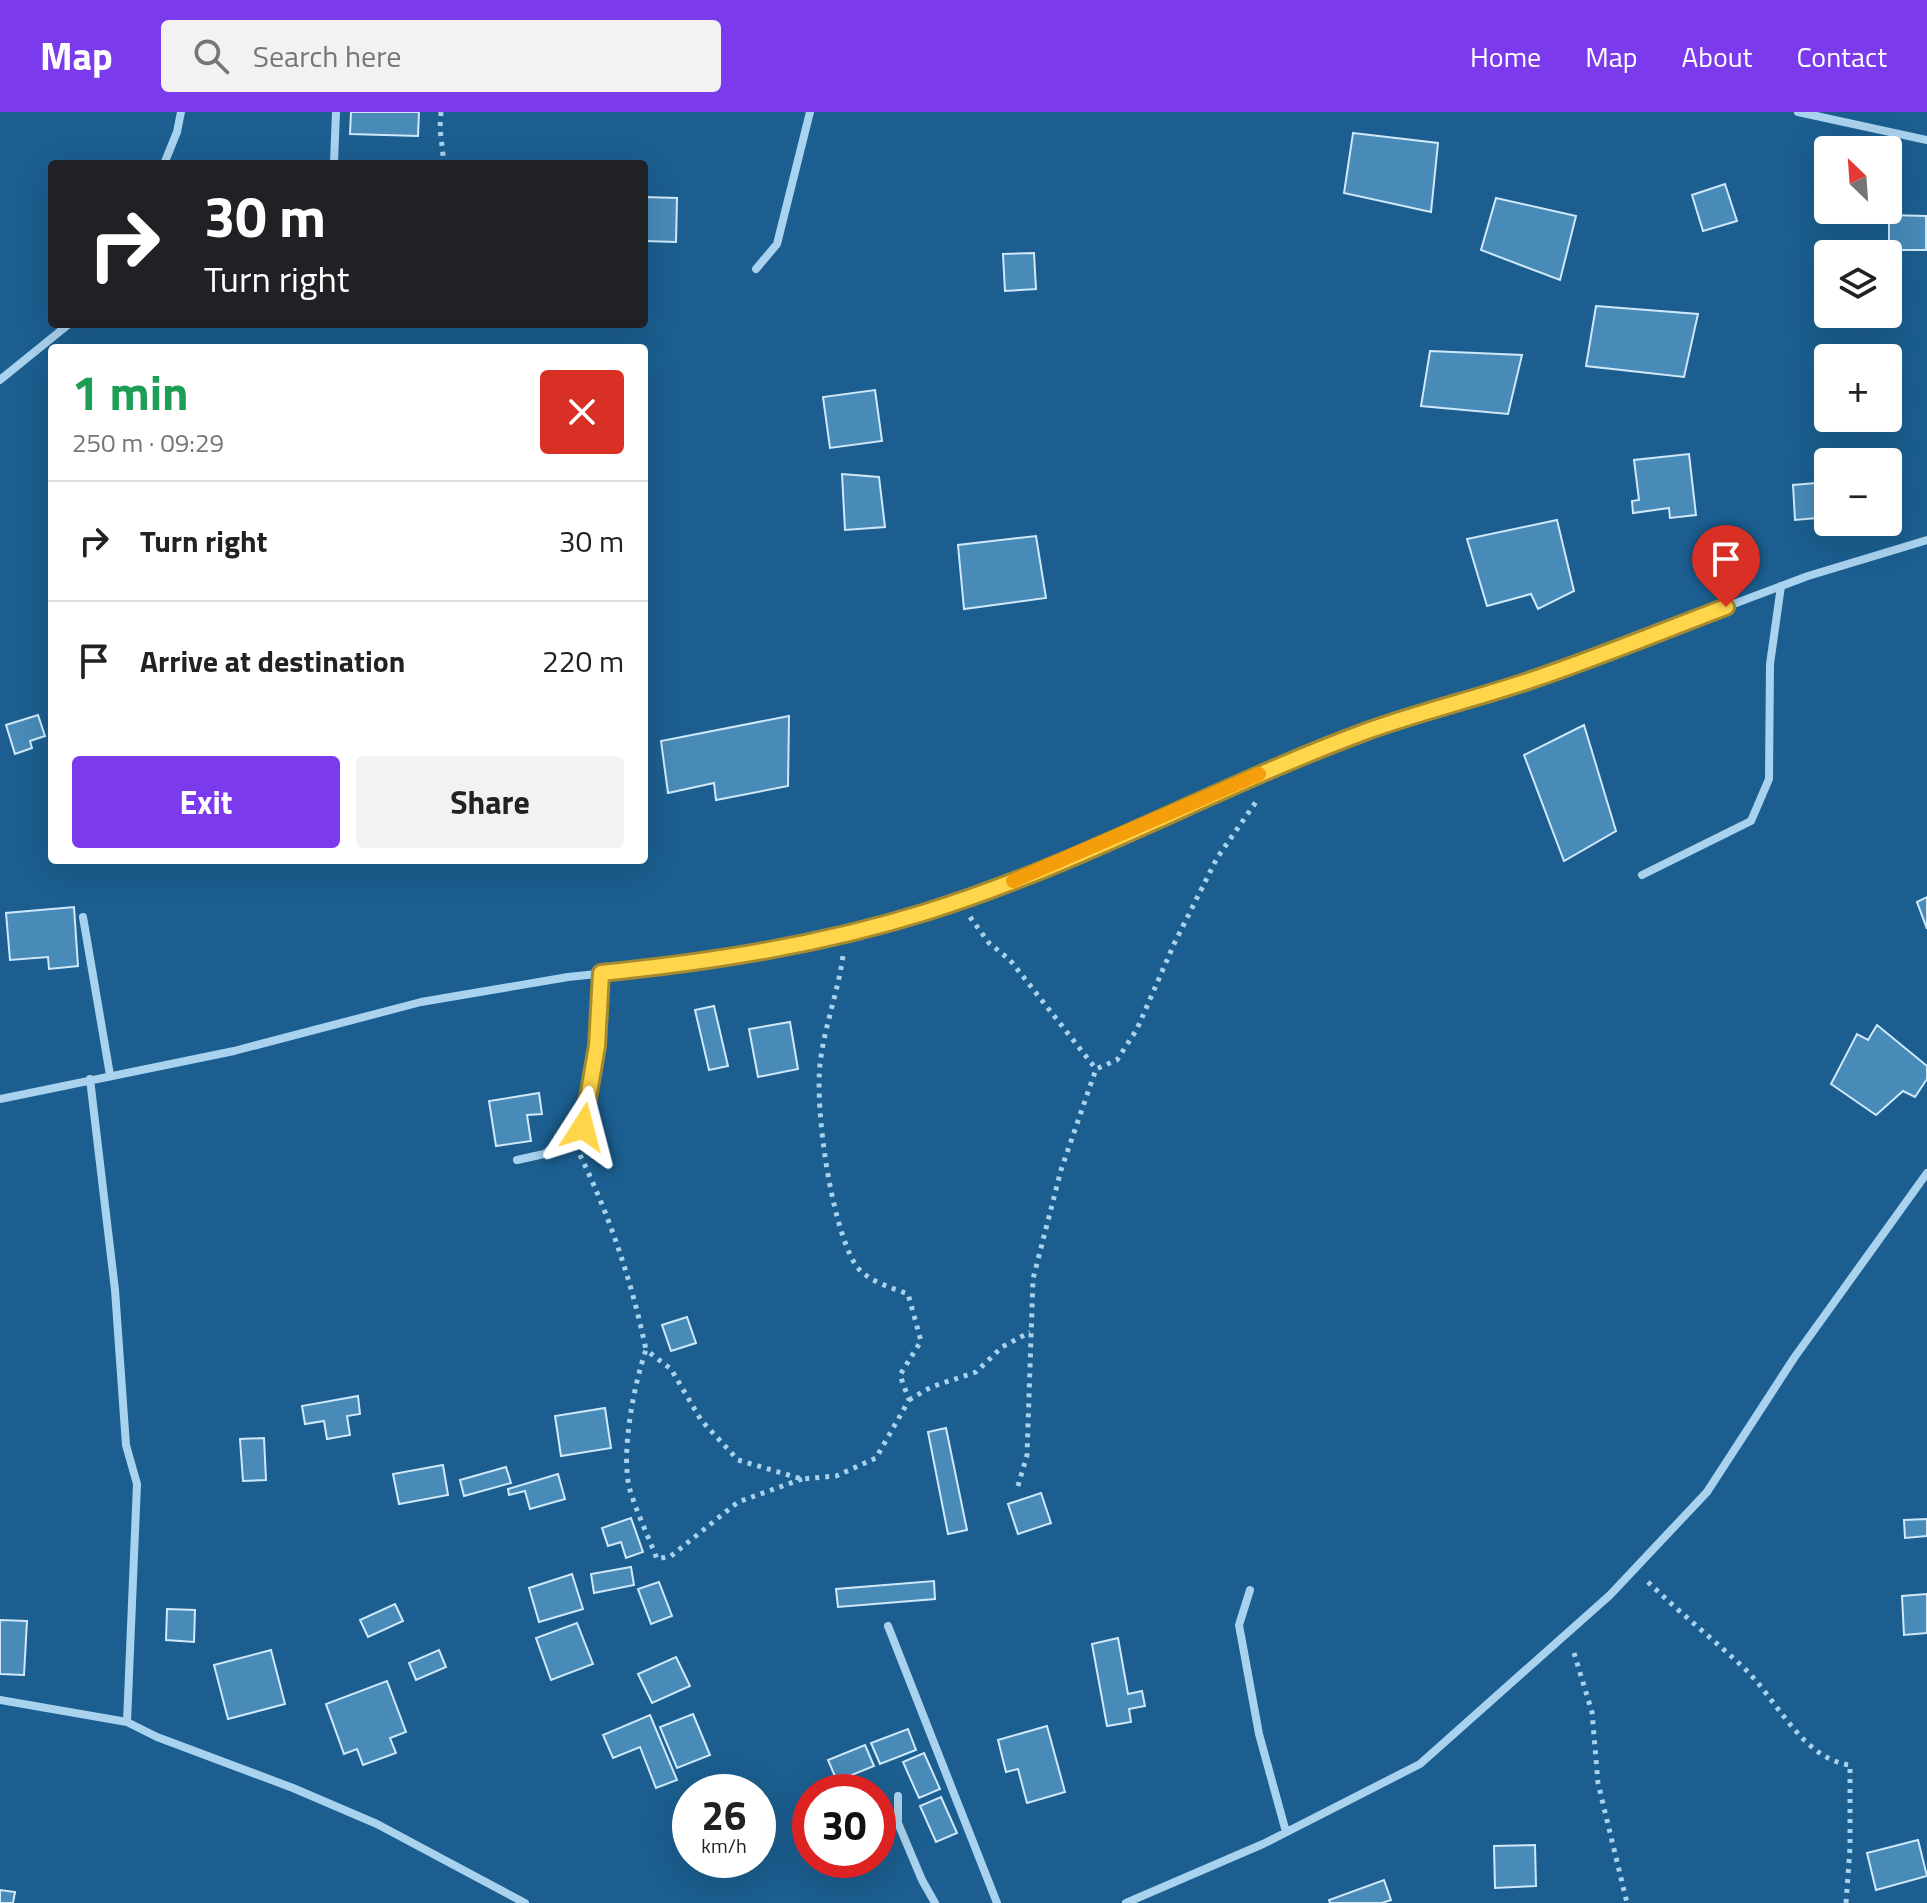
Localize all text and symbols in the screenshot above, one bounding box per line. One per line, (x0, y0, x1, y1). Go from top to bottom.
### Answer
search box (161, 20, 721, 92)
text: Map (40, 27, 113, 85)
text: Search here (253, 33, 402, 79)
icon: search (189, 34, 233, 78)
text: Home (1470, 35, 1541, 78)
text: Map (1585, 35, 1638, 78)
text: About (1682, 35, 1752, 78)
text: Contact (1796, 35, 1887, 78)
north arrow (1814, 136, 1902, 224)
map controls (1814, 136, 1902, 536)
text: 30 m (204, 174, 326, 259)
icon: right (72, 192, 176, 296)
button: layers (1814, 240, 1902, 328)
text: Turn right (204, 251, 349, 306)
button: + (1814, 344, 1902, 432)
text: 1 min (72, 356, 189, 429)
button: close (540, 370, 624, 454)
text: 250 m · 09:29 (72, 423, 224, 462)
button: − (1814, 448, 1902, 536)
text: Turn right (140, 518, 268, 564)
text: 30 m (559, 518, 624, 564)
icon: right (72, 519, 116, 563)
pin (1692, 525, 1760, 607)
icon: arrive (1704, 537, 1748, 581)
text: Arrive at destination (140, 638, 405, 684)
text: 220 m (542, 638, 624, 684)
icon: arrive (72, 639, 116, 683)
button: Exit (72, 756, 340, 848)
button: Share (356, 756, 624, 848)
position arrow (541, 1085, 625, 1169)
speed limit sign: 30 (792, 1774, 896, 1878)
text: 26 (702, 1785, 746, 1846)
text: km/h (701, 1830, 747, 1861)

